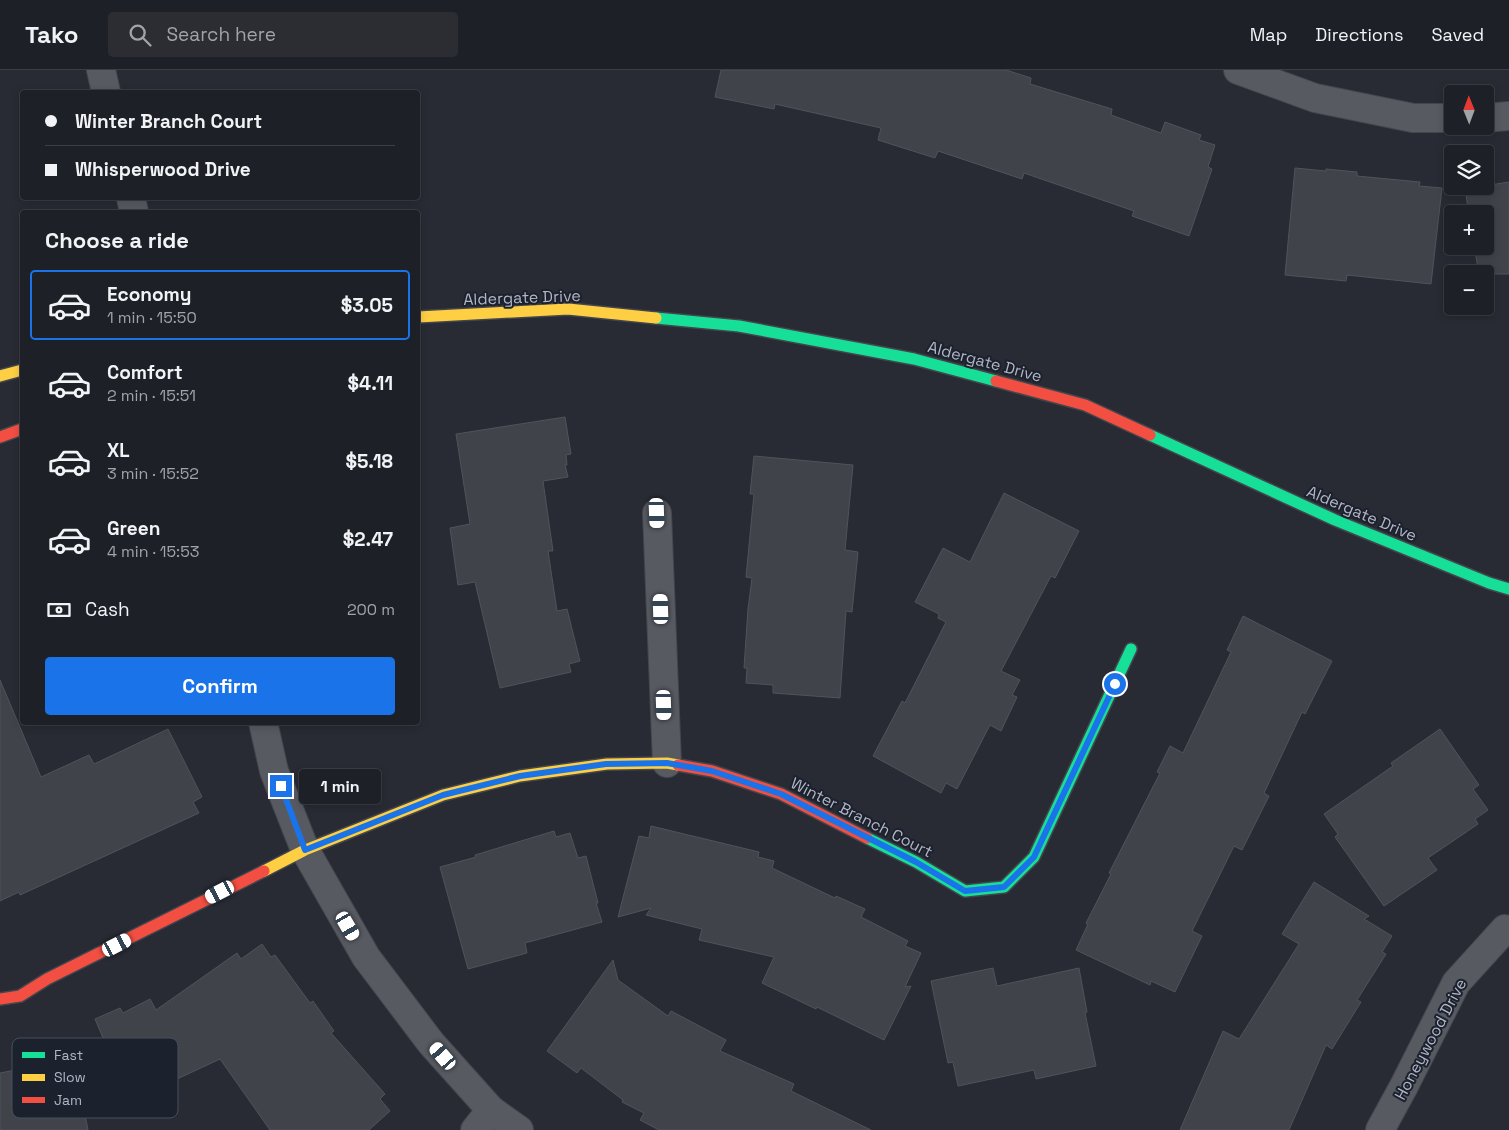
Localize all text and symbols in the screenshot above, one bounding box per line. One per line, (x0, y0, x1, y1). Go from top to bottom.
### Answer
search box (108, 12, 458, 57)
text: Tako (25, 19, 78, 50)
icon: search (126, 21, 154, 49)
text: Search here (166, 22, 276, 47)
text: Map (1250, 23, 1287, 46)
text: Directions (1315, 23, 1404, 46)
text: Saved (1432, 23, 1484, 46)
north arrow (1444, 85, 1494, 135)
map controls (1444, 85, 1494, 315)
text: Winter Branch Court (75, 109, 262, 134)
button: layers (1444, 145, 1494, 195)
text: Whisperwood Drive (75, 157, 251, 182)
button: + (1444, 205, 1494, 255)
text: Choose a ride (45, 226, 189, 254)
button: − (1444, 265, 1494, 315)
text: Economy (107, 282, 191, 307)
icon: car (47, 283, 92, 328)
street label: Aldergate Drive (463, 285, 581, 310)
text: $3.05 (341, 293, 393, 318)
text: 1 min · 15:50 (107, 307, 197, 328)
street label: Aldergate Drive (925, 336, 1044, 387)
text: Comfort (107, 360, 183, 385)
icon: car (47, 361, 92, 406)
text: $4.11 (348, 371, 393, 396)
text: 2 min · 15:51 (107, 385, 196, 406)
text: XL (107, 438, 130, 463)
icon: car (47, 439, 92, 484)
text: $5.18 (345, 449, 393, 474)
text: 3 min · 15:52 (107, 463, 199, 484)
street label: Aldergate Drive (1304, 481, 1420, 546)
car (648, 498, 665, 528)
text: Green (107, 516, 160, 541)
icon: car (47, 517, 92, 562)
text: $2.47 (343, 527, 393, 552)
text: 4 min · 15:53 (107, 541, 199, 562)
car (652, 594, 669, 624)
icon: cash (45, 596, 73, 624)
text: Cash (85, 597, 130, 622)
text: 200 m (347, 599, 395, 620)
button: Confirm (45, 657, 395, 715)
route start (1104, 673, 1126, 695)
car (655, 690, 672, 720)
callout: 1 min (298, 768, 381, 804)
street label: Winter Branch Court (787, 773, 936, 862)
route end (270, 775, 292, 797)
text: 1 min (320, 776, 360, 797)
car (203, 879, 236, 905)
car (334, 909, 361, 943)
car (100, 932, 133, 958)
street label: Honeywood Drive (1390, 975, 1471, 1104)
legend (12, 1038, 178, 1118)
car (427, 1040, 458, 1072)
text: Fast (54, 1046, 83, 1064)
text: Slow (54, 1068, 86, 1086)
text: Jam (54, 1091, 82, 1109)

